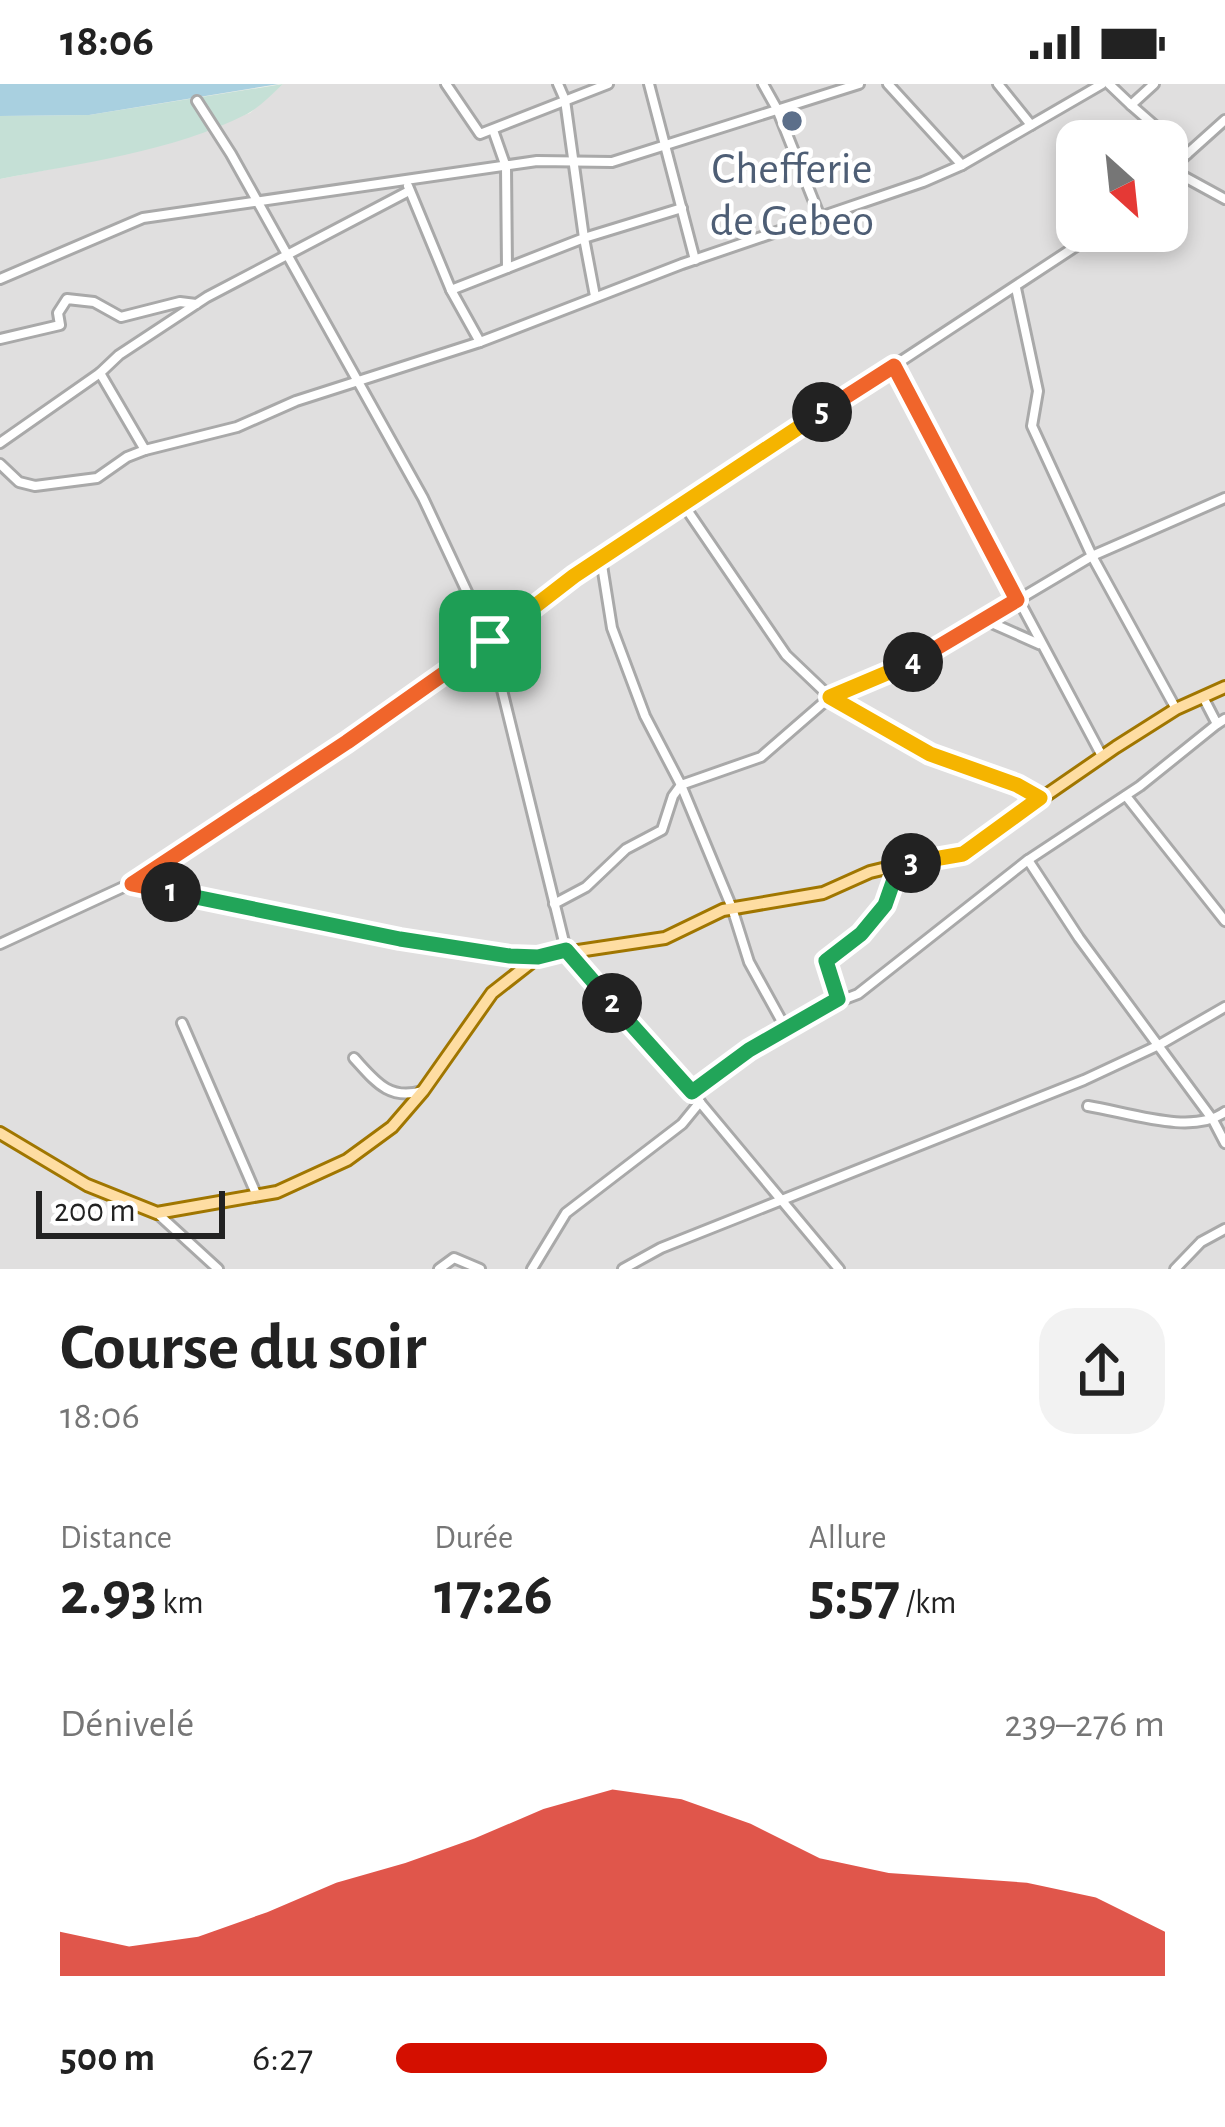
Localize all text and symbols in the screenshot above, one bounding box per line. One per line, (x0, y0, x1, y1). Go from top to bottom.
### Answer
text: 18:06 (60, 19, 154, 64)
marker: Chefferie de Gebeo (779, 108, 805, 134)
north arrow (1056, 120, 1188, 252)
map controls (1056, 120, 1188, 252)
place label: Chefferie de Gebeo (710, 147, 874, 244)
pin: 5 (792, 382, 852, 442)
text: 5 (815, 395, 829, 428)
pin (439, 590, 541, 692)
icon: arrive (457, 608, 523, 674)
pin: 4 (883, 632, 943, 692)
text: 4 (905, 645, 921, 678)
pin: 3 (881, 833, 941, 893)
text: 3 (904, 846, 918, 879)
pin: 1 (141, 862, 201, 922)
text: 1 (165, 875, 177, 908)
pin: 2 (582, 973, 642, 1033)
text: 2 (604, 986, 620, 1019)
scale bar (36, 1185, 225, 1238)
text: 200 m (54, 1195, 136, 1228)
button: share (1039, 1308, 1165, 1434)
text: Course du soir (60, 1315, 426, 1381)
text: 18:06 (60, 1397, 140, 1436)
text: Distance (60, 1522, 172, 1555)
text: Durée (434, 1522, 513, 1555)
text: Allure (809, 1522, 886, 1555)
text: 2.93 (60, 1565, 157, 1625)
text: 17:26 (434, 1565, 553, 1625)
text: 5:57 (809, 1565, 900, 1625)
text: km (157, 1587, 204, 1620)
text: /km (900, 1587, 957, 1620)
text: Dénivelé (60, 1705, 194, 1744)
text: 239–276 m (1004, 1705, 1165, 1744)
text: 500 m (60, 2039, 155, 2078)
text: 6:27 (252, 2039, 313, 2078)

